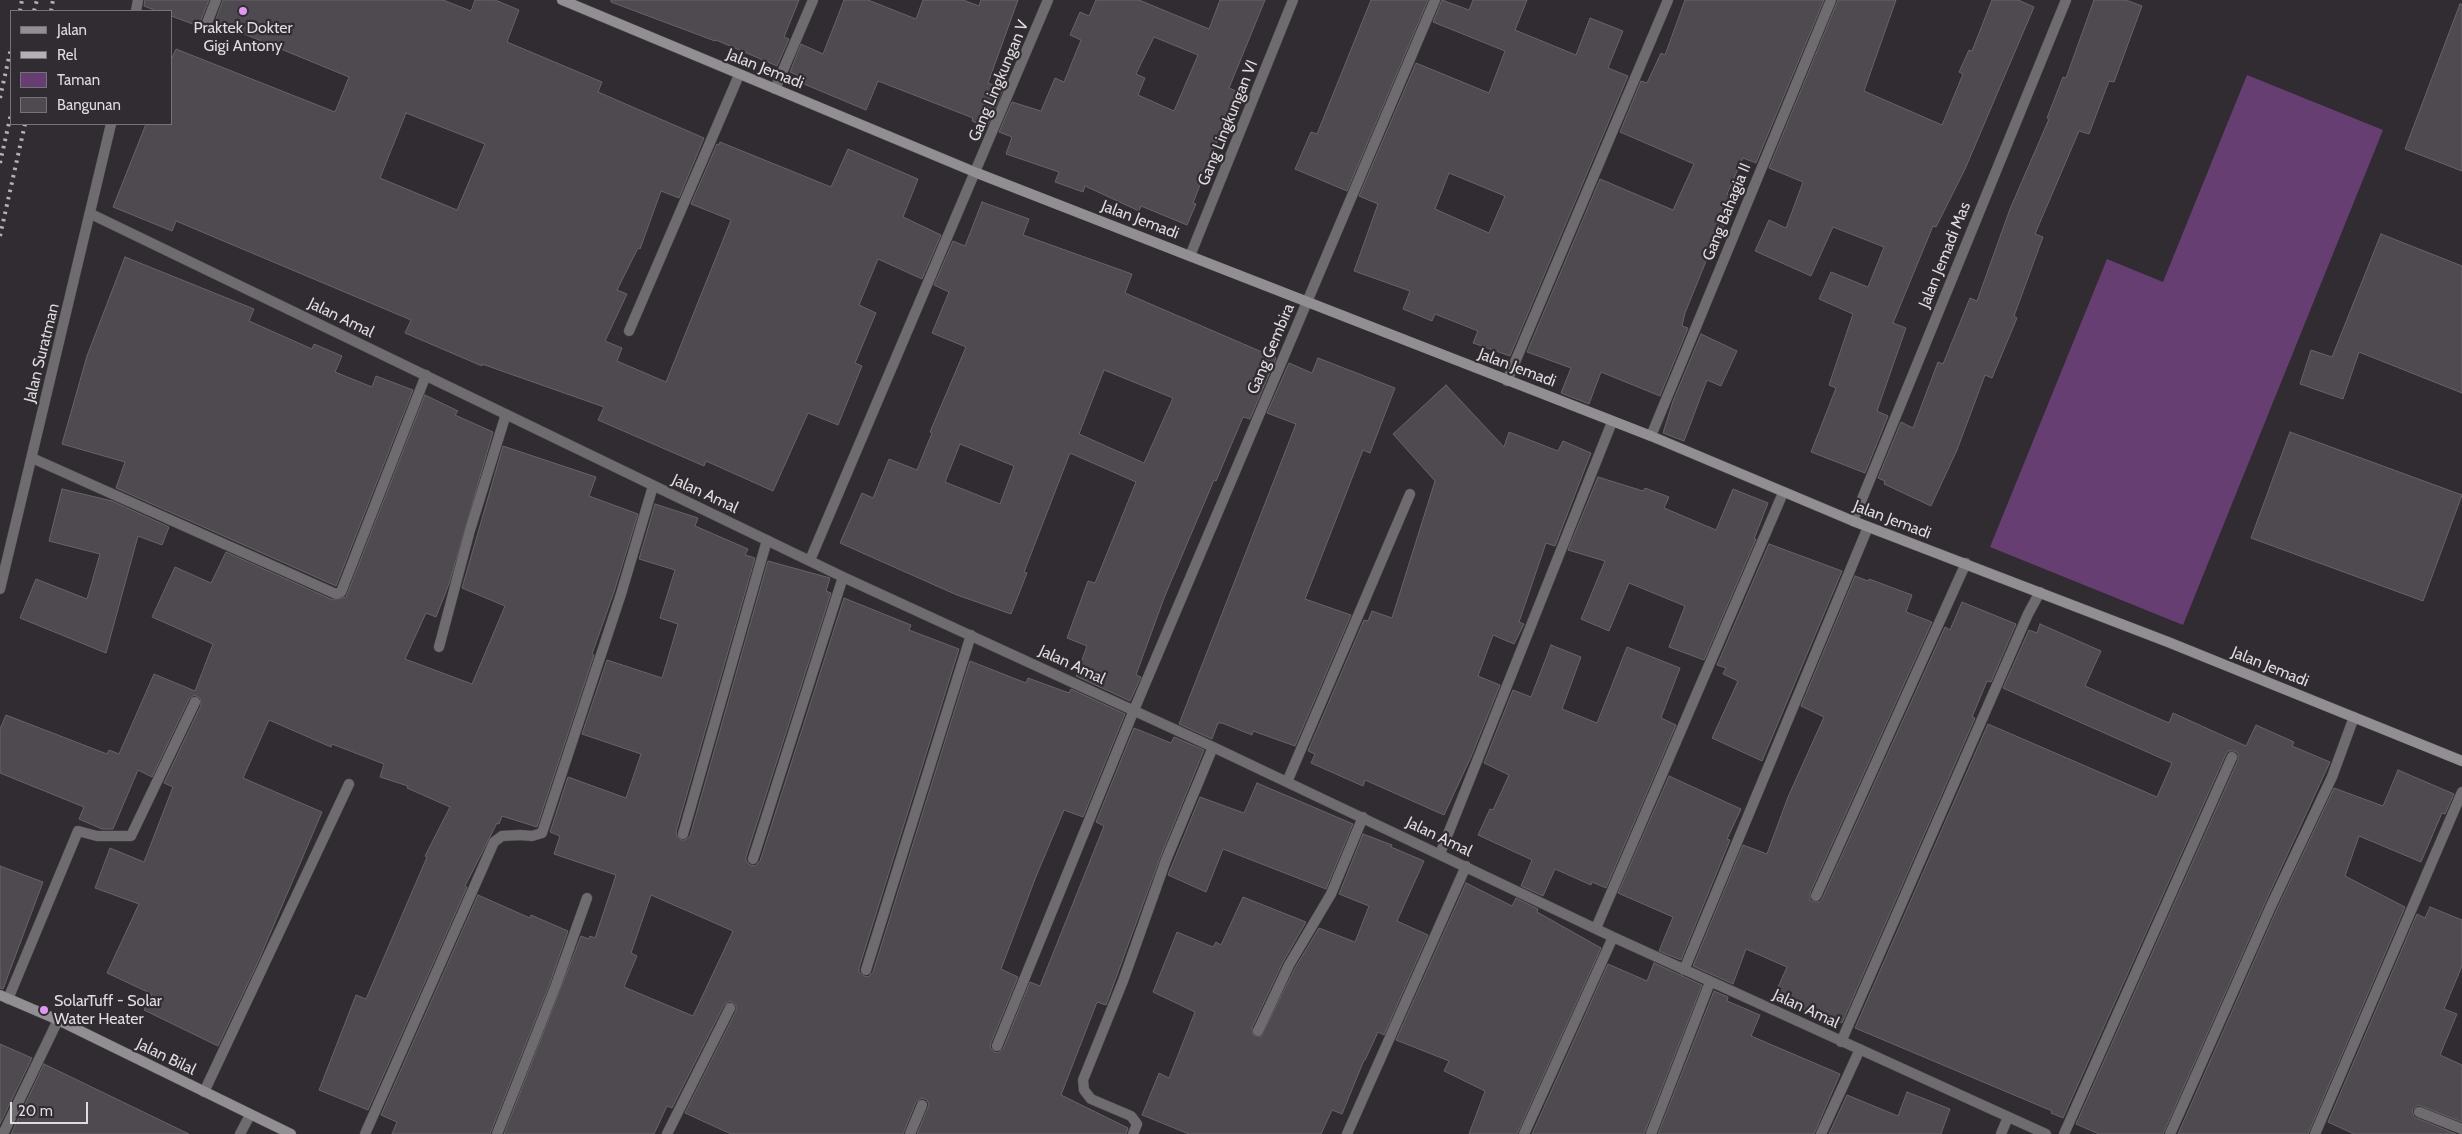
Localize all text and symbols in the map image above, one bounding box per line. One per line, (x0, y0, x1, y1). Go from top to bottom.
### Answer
marker: Praktek Dokter Gigi Antony (237, 5, 249, 17)
legend (10, 10, 172, 125)
place label: Praktek Dokter Gigi Antony (193, 18, 293, 56)
street label: Gang Lingkungan V (965, 18, 1033, 144)
text: Jalan (57, 21, 87, 39)
street label: Jalan Jemadi (724, 45, 806, 93)
text: Rel (57, 46, 77, 64)
street label: Gang Lingkungan VI (1194, 57, 1262, 189)
text: Taman (57, 71, 100, 89)
text: Bangunan (57, 96, 121, 114)
street label: Gang Bahagia II (1699, 160, 1755, 264)
street label: Jalan Jemadi (1098, 196, 1182, 244)
street label: Jalan Jemadi Mas (1915, 199, 1975, 311)
street label: Jalan Amal (305, 294, 377, 342)
street label: Jalan Suratman (20, 301, 64, 405)
street label: Gang Gembira (1243, 301, 1299, 397)
street label: Jalan Jemadi (1475, 344, 1559, 392)
street label: Jalan Amal (669, 470, 741, 518)
street label: Jalan Jemadi (1850, 496, 1934, 544)
street label: Jalan Amal (1036, 641, 1108, 689)
street label: Jalan Jemadi (2229, 643, 2311, 691)
street label: Jalan Amal (1403, 813, 1475, 861)
street label: Jalan Amal (1770, 985, 1842, 1033)
place label: SolarTuff - Solar Water Heater (54, 991, 162, 1029)
marker: SolarTuff - Solar Water Heater (38, 1004, 50, 1016)
street label: Jalan Bilal (133, 1034, 199, 1080)
scale bar (12, 1092, 90, 1124)
text: 20 m (18, 1102, 53, 1120)

